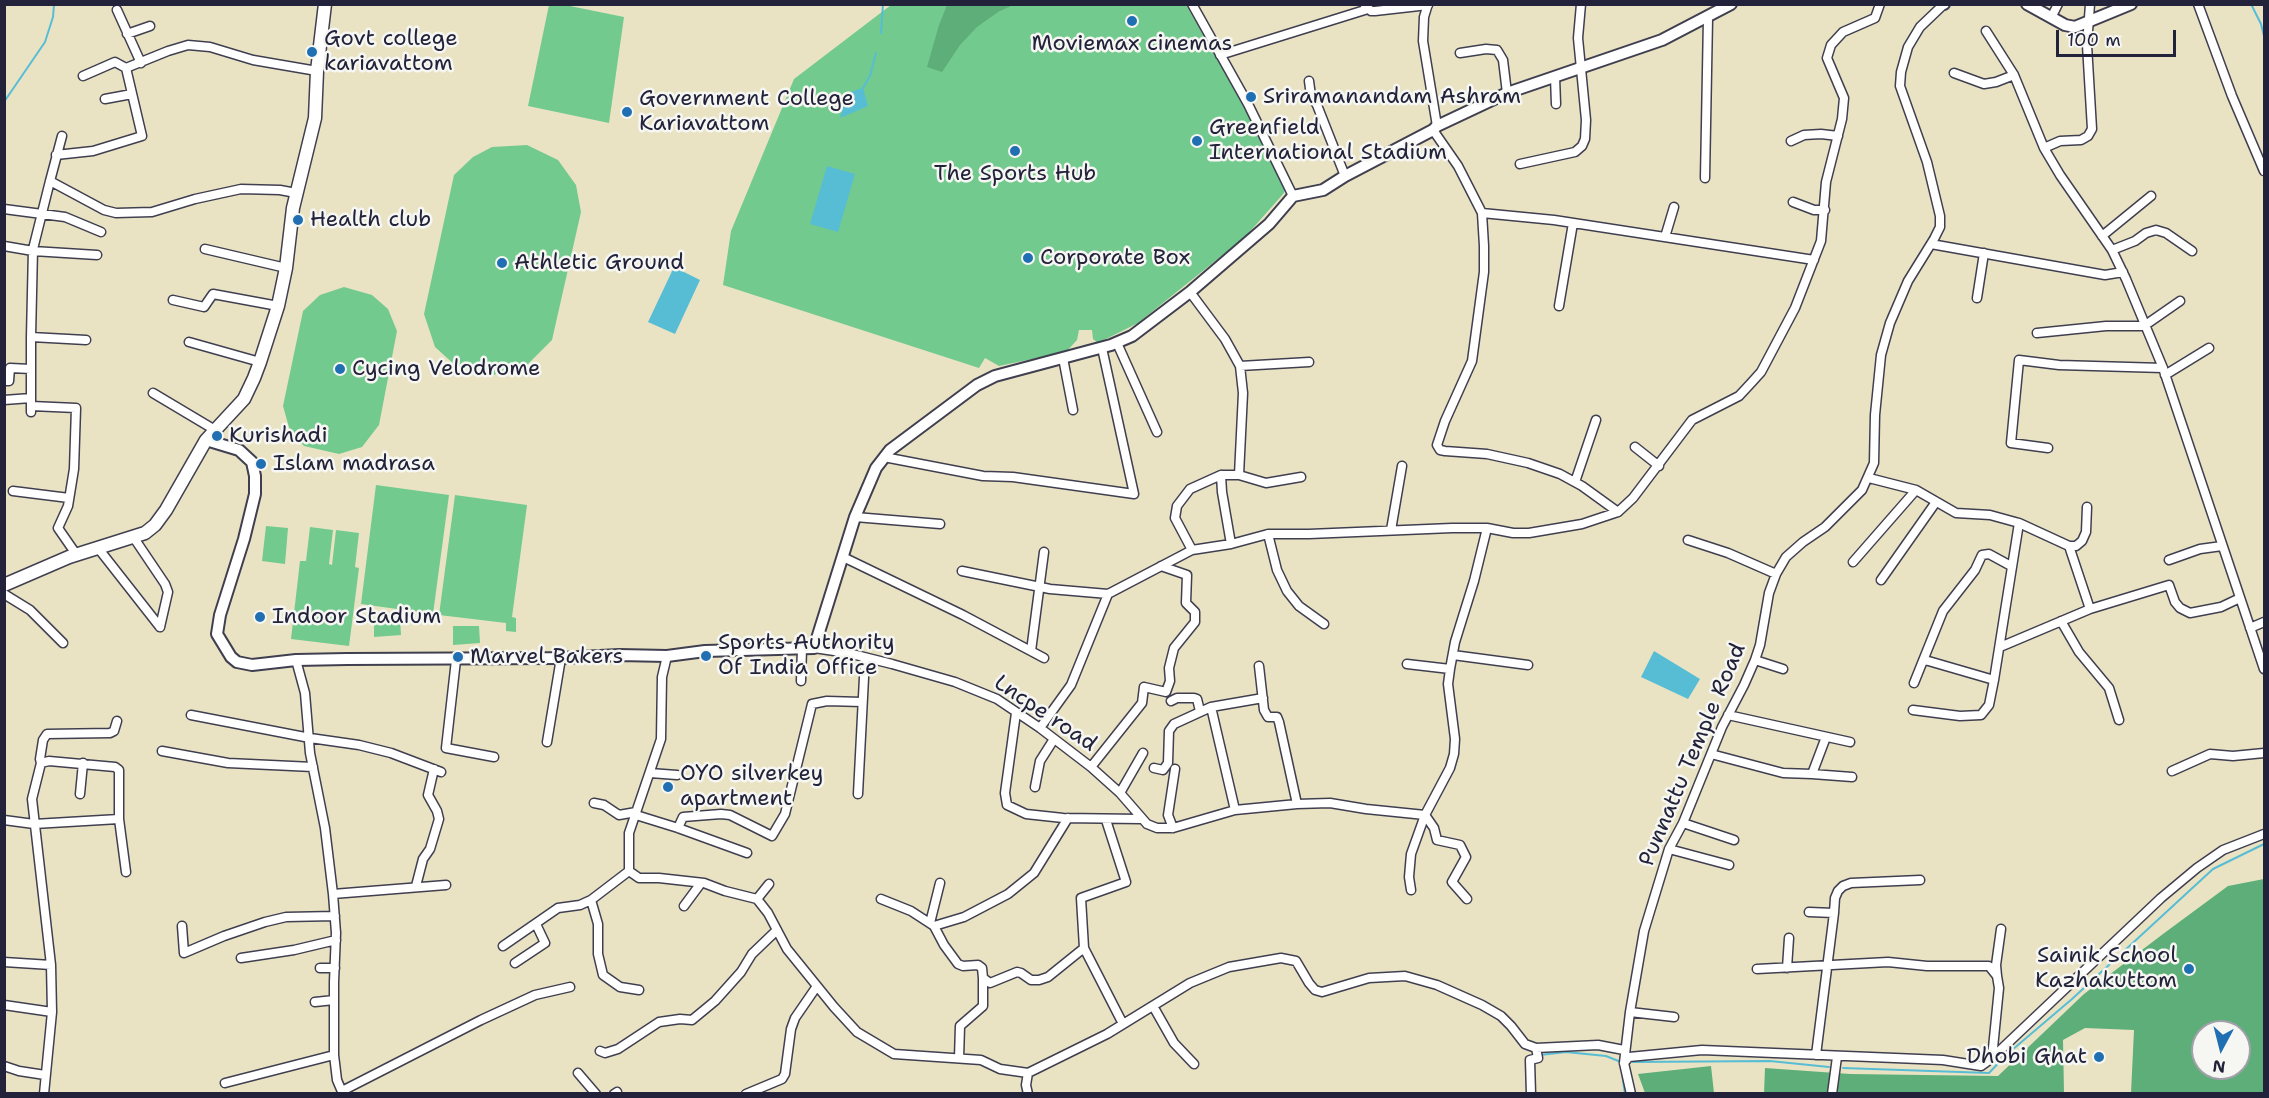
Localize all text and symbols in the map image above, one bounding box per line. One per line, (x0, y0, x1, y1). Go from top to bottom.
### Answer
marker: Moviemax cinemas (1125, 14, 1139, 28)
scale bar (2059, 18, 2179, 56)
place label: Govt college kariavattom (324, 26, 458, 78)
text: 100 m (2067, 28, 2121, 52)
place label: Moviemax cinemas (1032, 31, 1232, 57)
marker: Govt college kariavattom (305, 45, 319, 59)
place label: Sriramanandam Ashram (1263, 84, 1521, 110)
place label: Government College Kariavattom (639, 86, 854, 138)
marker: Sriramanandam Ashram (1244, 90, 1258, 104)
marker: Government College Kariavattom (620, 105, 634, 119)
place label: Greenfield International Stadium (1209, 115, 1447, 166)
marker: Greenfield International Stadium (1190, 134, 1204, 148)
marker: The Sports Hub (1008, 144, 1022, 158)
place label: The Sports Hub (934, 161, 1096, 187)
place label: Health club (310, 207, 431, 233)
marker: Health club (291, 213, 305, 227)
place label: Corporate Box (1040, 245, 1190, 271)
place label: Athletic Ground (514, 250, 684, 276)
marker: Corporate Box (1021, 251, 1035, 265)
marker: Athletic Ground (495, 256, 509, 270)
place label: Cycing Velodrome (352, 356, 541, 382)
marker: Cycing Velodrome (333, 362, 347, 376)
place label: Kurishadi (229, 423, 328, 449)
marker: Kurishadi (210, 429, 224, 443)
place label: Islam madrasa (273, 451, 435, 477)
marker: Islam madrasa (254, 457, 268, 471)
place label: Indoor Stadium (272, 604, 441, 630)
marker: Indoor Stadium (253, 610, 267, 624)
place label: Sports Authority Of India Office (718, 630, 895, 682)
street label: Punnattu Temple Road (1634, 639, 1752, 871)
place label: Marvel Bakers (470, 644, 623, 670)
marker: Sports Authority Of India Office (699, 649, 713, 663)
marker: Marvel Bakers (451, 650, 465, 664)
street label: Lncpe road (989, 670, 1101, 758)
place label: OYO silverkey apartment (680, 761, 823, 812)
marker: OYO silverkey apartment (661, 780, 675, 794)
place label: Sainik School Kazhakuttom (2035, 943, 2177, 994)
marker: Sainik School Kazhakuttom (2182, 962, 2196, 976)
north arrow (2191, 1020, 2251, 1080)
place label: Dhobi Ghat (1966, 1044, 2087, 1070)
marker: Dhobi Ghat (2092, 1050, 2106, 1064)
text: N (2211, 1055, 2227, 1078)

